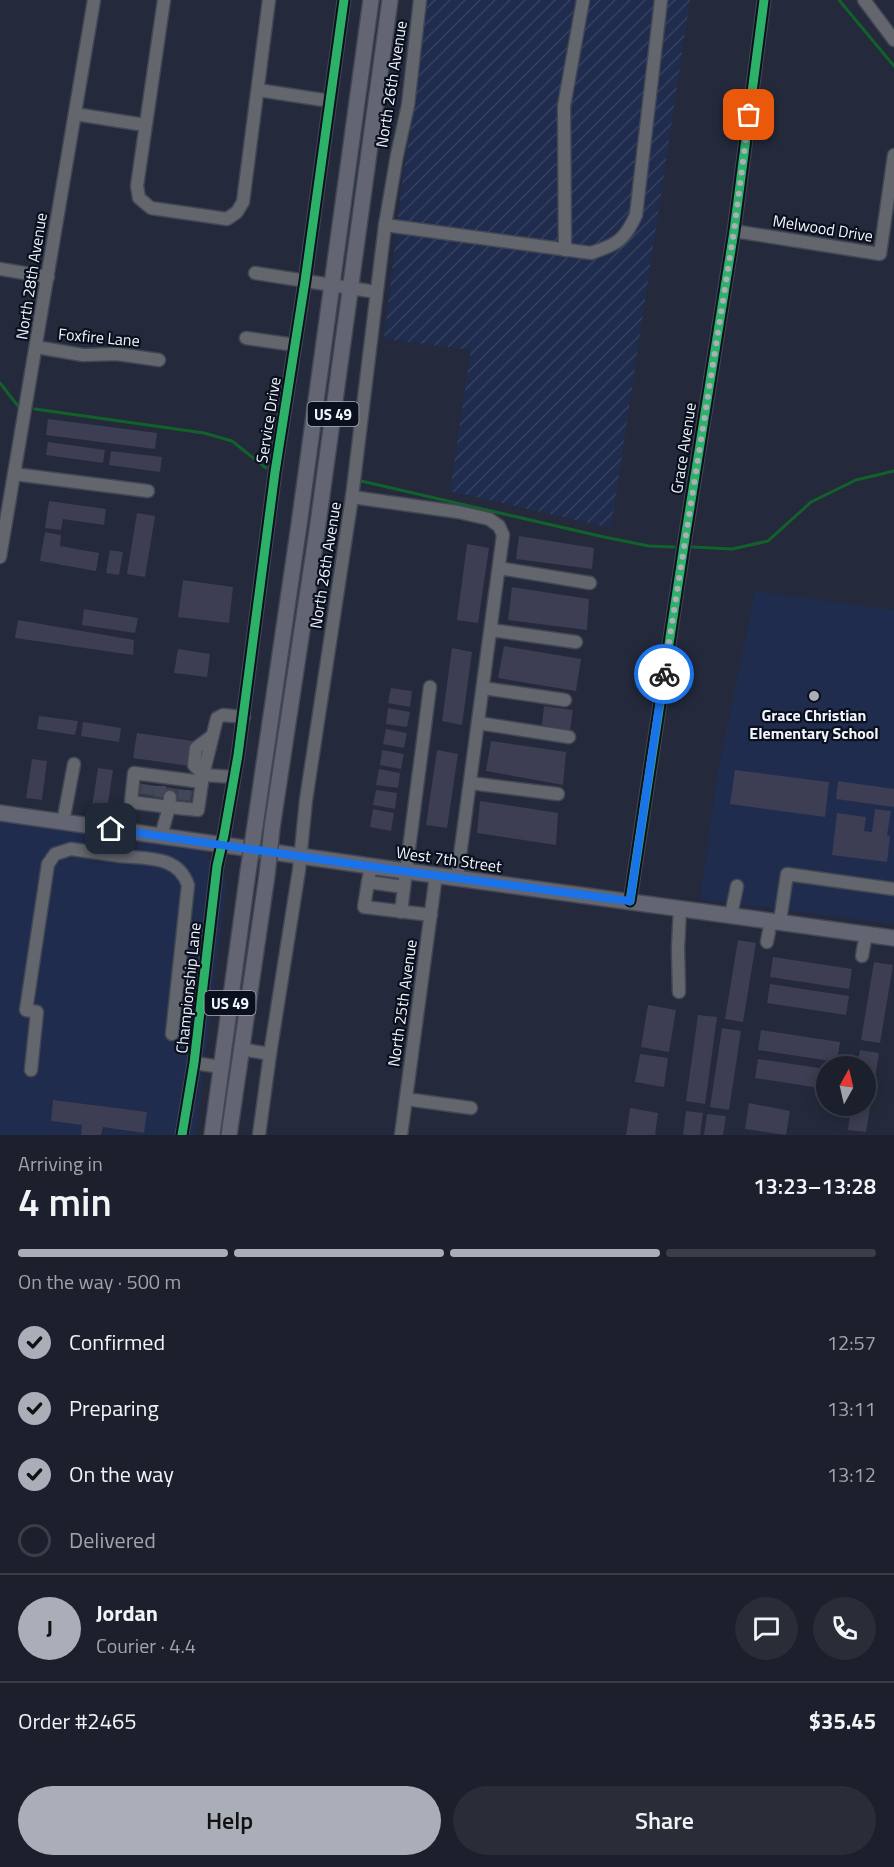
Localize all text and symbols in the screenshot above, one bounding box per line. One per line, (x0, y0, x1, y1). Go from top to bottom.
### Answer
street label: North 26th Avenue (369, 19, 413, 149)
pin (723, 89, 774, 140)
icon: bag (732, 98, 765, 131)
street label: Melwood Drive (771, 208, 875, 248)
street label: North 28th Avenue (9, 211, 53, 341)
street label: Foxfire Lane (57, 321, 141, 353)
street label: Service Drive (249, 375, 287, 465)
street label: Grace Avenue (664, 401, 702, 495)
road number: US 49 (308, 402, 358, 426)
street label: North 26th Avenue (303, 500, 347, 630)
courier (634, 644, 694, 704)
icon: bike (648, 658, 681, 691)
marker: Grace Christian Elementary School (807, 689, 821, 703)
place label: Grace Christian Elementary School (749, 703, 879, 745)
pin (85, 803, 136, 854)
icon: home (94, 812, 127, 845)
street label: West 7th Street (395, 840, 504, 878)
street label: Championship Lane (169, 921, 207, 1055)
street label: North 25th Avenue (381, 938, 423, 1068)
road number: US 49 (204, 991, 256, 1015)
north arrow (816, 1056, 876, 1116)
map controls (816, 1056, 876, 1116)
text: Arriving in (18, 1148, 103, 1179)
text: 13:23–13:28 (753, 1169, 876, 1203)
text: 4 min (18, 1172, 112, 1231)
text: On the way · 500 m (18, 1266, 181, 1297)
text: Confirmed (69, 1325, 165, 1359)
icon: check (18, 1326, 51, 1359)
text: 12:57 (827, 1327, 876, 1358)
text: Preparing (69, 1391, 159, 1425)
icon: check (18, 1392, 51, 1425)
text: 13:11 (827, 1393, 876, 1424)
text: On the way (69, 1457, 174, 1491)
icon: check (18, 1458, 51, 1491)
text: 13:12 (827, 1459, 876, 1490)
text: Delivered (69, 1523, 156, 1557)
text: Jordan (96, 1596, 158, 1630)
button: chat (735, 1597, 798, 1660)
button: phone (813, 1597, 876, 1660)
text: J (46, 1611, 53, 1645)
text: Courier · 4.4 (96, 1630, 196, 1661)
text: Order #2465 (18, 1704, 137, 1738)
text: $35.45 (809, 1704, 876, 1738)
button: Help (18, 1786, 441, 1855)
button: Share (453, 1786, 876, 1855)

